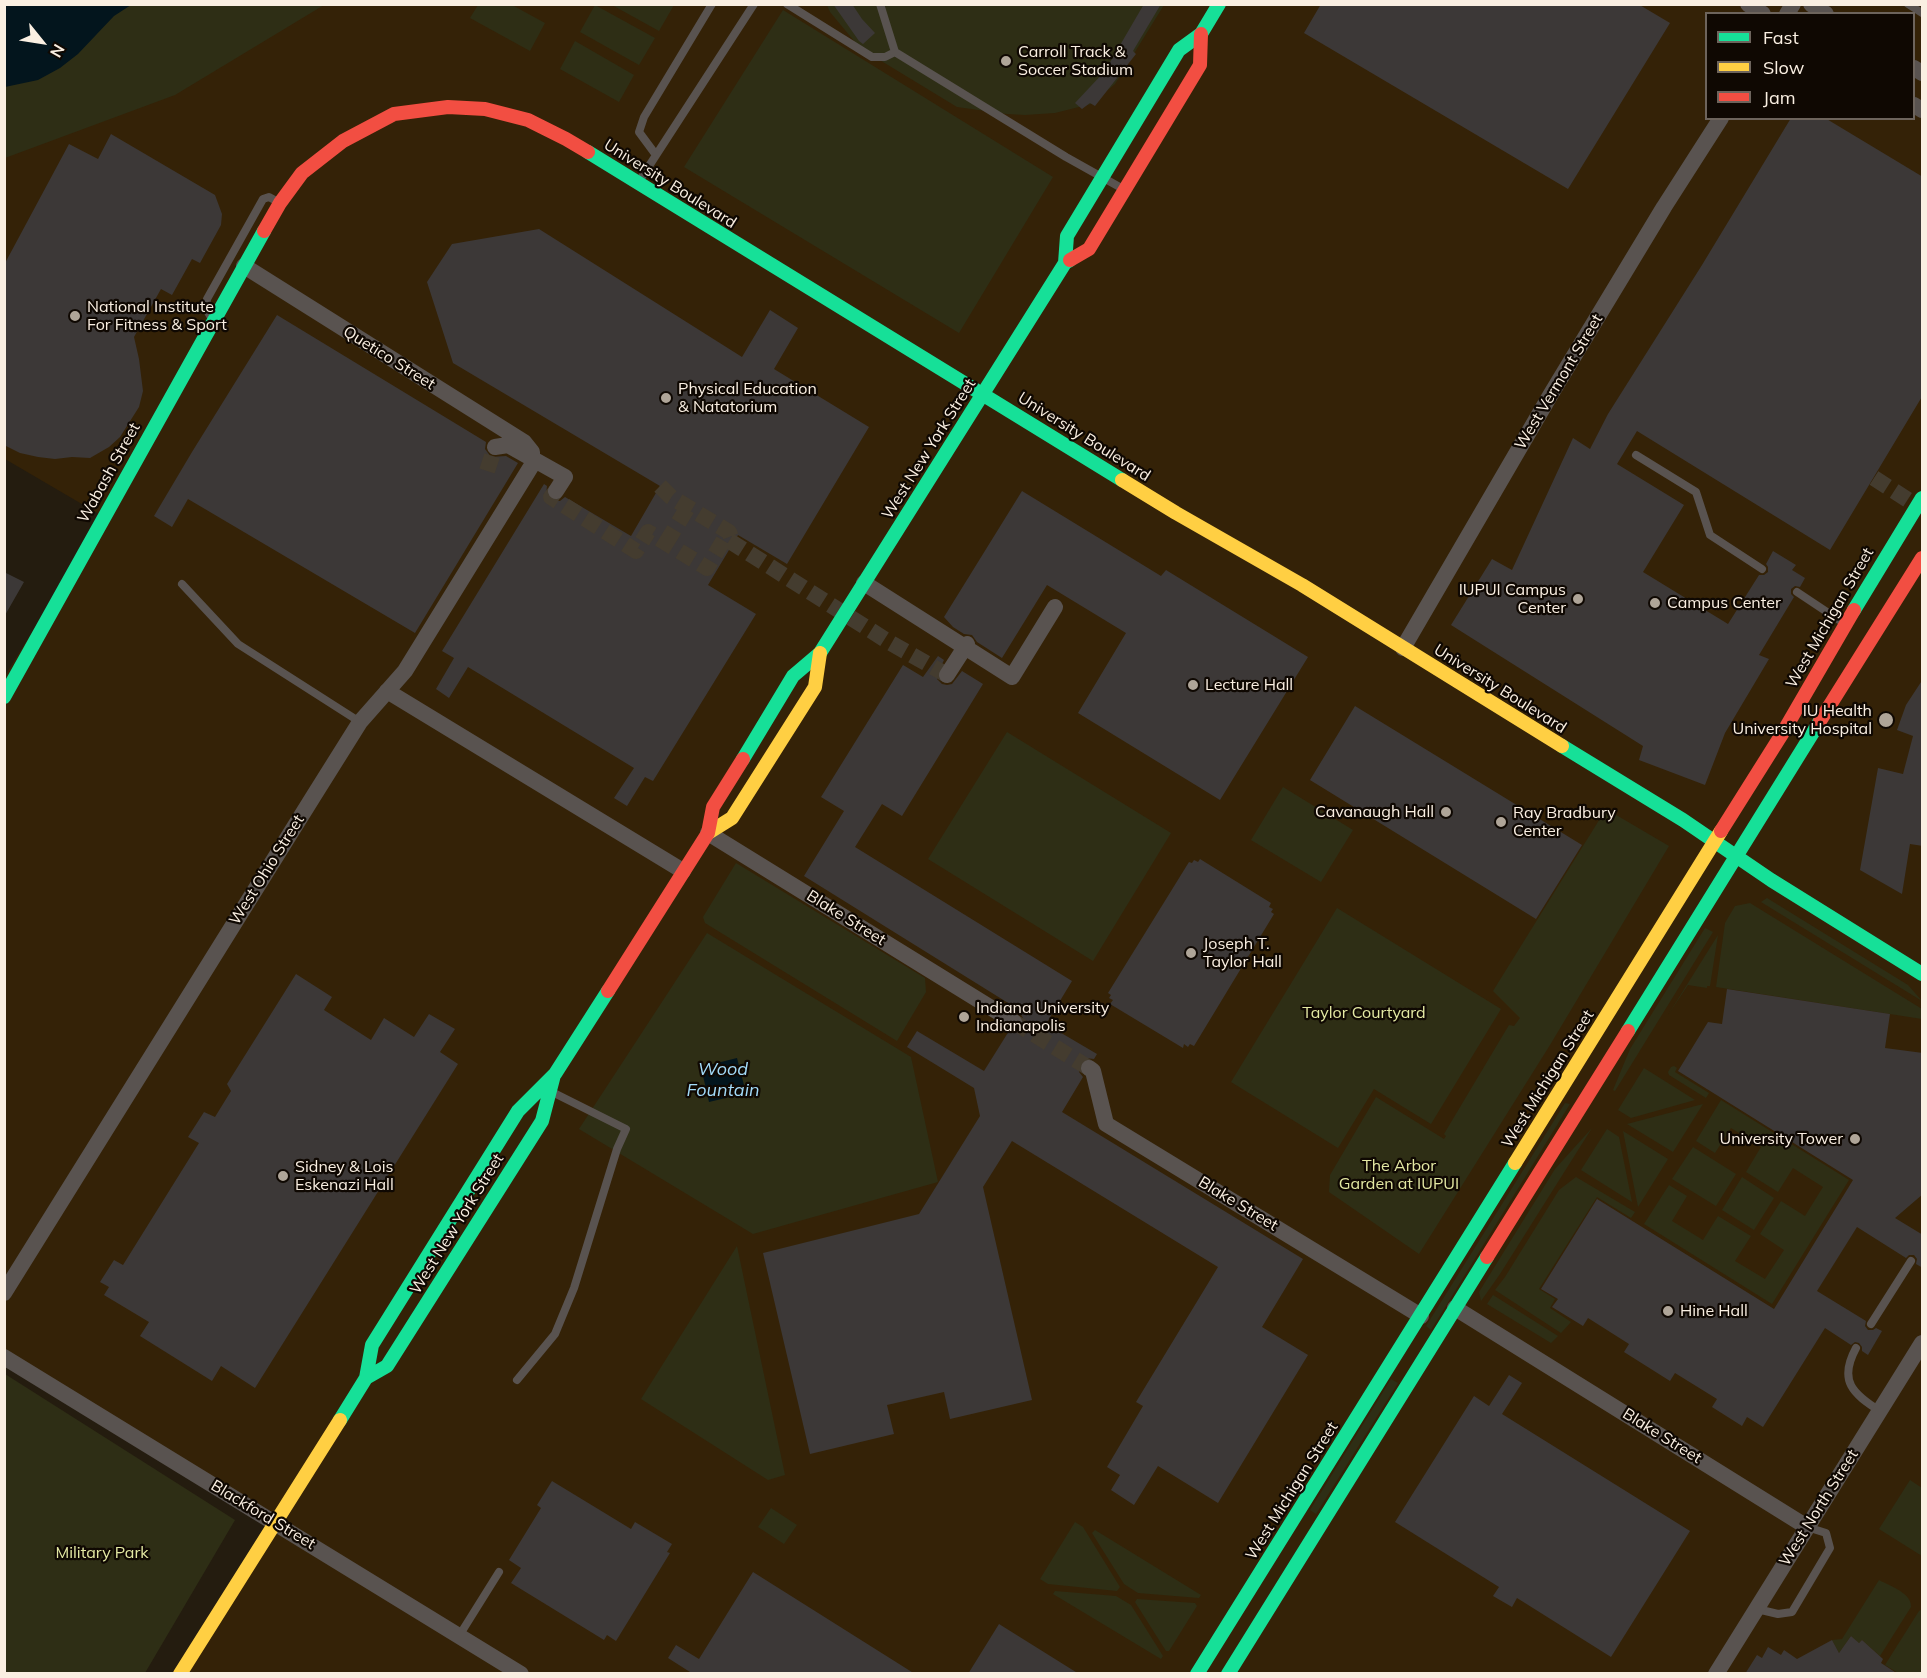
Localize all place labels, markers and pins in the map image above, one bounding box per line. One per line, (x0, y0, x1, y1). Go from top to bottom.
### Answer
place label: Carroll Track & Soccer Stadium (1018, 42, 1133, 80)
marker: Carroll Track & Soccer Stadium (999, 54, 1013, 68)
place label: National Institute For Fitness & Sport (87, 297, 227, 335)
marker: National Institute For Fitness & Sport (68, 309, 82, 323)
place label: Physical Education & Natatorium (678, 379, 817, 417)
marker: Physical Education & Natatorium (659, 391, 673, 405)
place label: IUPUI Campus Center (1459, 580, 1566, 618)
marker: IUPUI Campus Center (1571, 592, 1585, 606)
place label: Campus Center (1667, 593, 1781, 613)
marker: Campus Center (1648, 596, 1662, 610)
place label: Lecture Hall (1205, 675, 1293, 695)
marker: Lecture Hall (1186, 678, 1200, 692)
place label: IU Health University Hospital (1732, 701, 1872, 739)
marker: IU Health University Hospital (1877, 711, 1895, 729)
place label: Cavanaugh Hall (1315, 802, 1434, 822)
place label: Ray Bradbury Center (1513, 803, 1616, 841)
marker: Cavanaugh Hall (1439, 805, 1453, 819)
marker: Ray Bradbury Center (1494, 815, 1508, 829)
place label: Joseph T. Taylor Hall (1203, 934, 1282, 972)
marker: Joseph T. Taylor Hall (1184, 946, 1198, 960)
place label: Indiana University Indianapolis (976, 998, 1109, 1036)
marker: Indiana University Indianapolis (957, 1010, 971, 1024)
place label: University Tower (1719, 1129, 1843, 1149)
marker: University Tower (1848, 1132, 1862, 1146)
place label: Sidney & Lois Eskenazi Hall (295, 1157, 394, 1195)
marker: Sidney & Lois Eskenazi Hall (276, 1169, 290, 1183)
place label: Hine Hall (1680, 1301, 1748, 1321)
marker: Hine Hall (1661, 1304, 1675, 1318)

